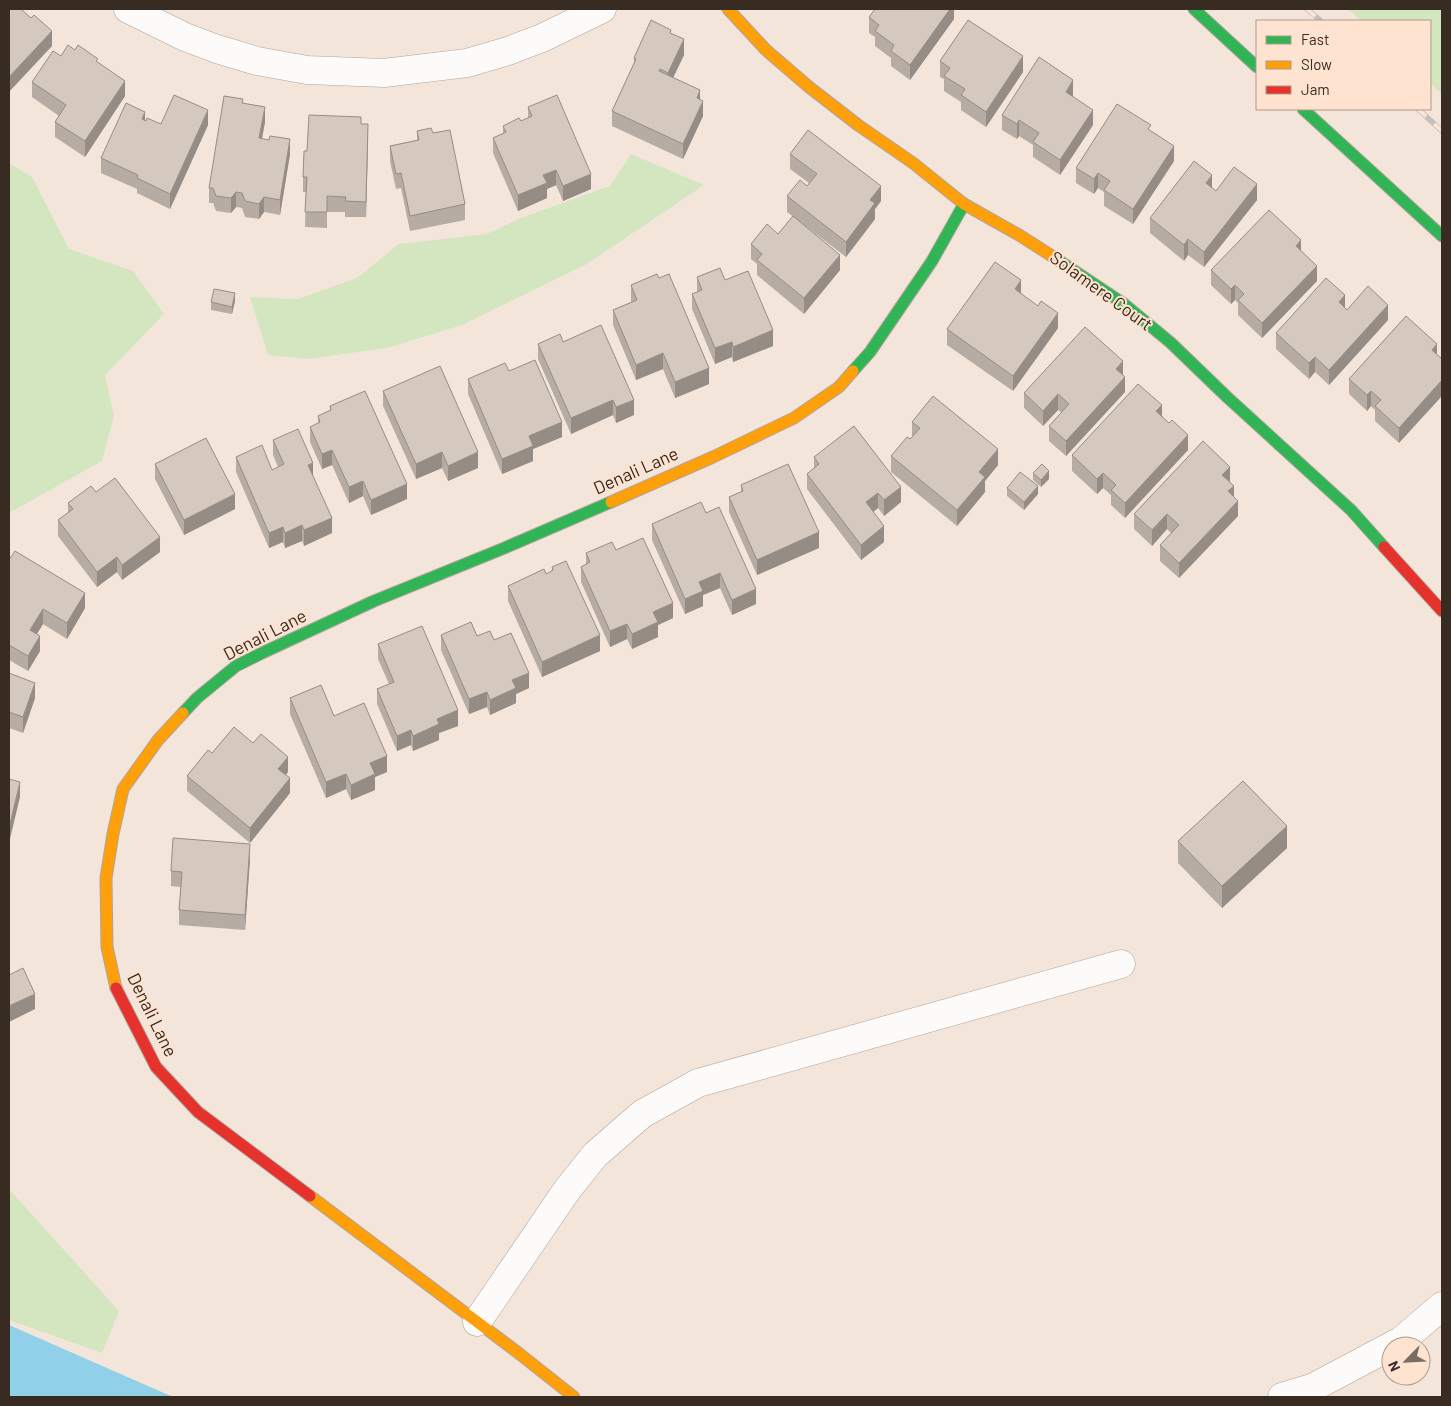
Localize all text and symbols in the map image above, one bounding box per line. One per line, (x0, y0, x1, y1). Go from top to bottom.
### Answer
legend (1256, 20, 1431, 110)
text: Fast (1301, 30, 1329, 48)
text: Slow (1301, 55, 1332, 73)
text: Jam (1301, 80, 1330, 98)
street label: Solamere Court (1046, 246, 1157, 335)
street label: Denali Lane (590, 442, 681, 499)
street label: Denali Lane (219, 604, 310, 664)
street label: Denali Lane (123, 969, 183, 1060)
north arrow (1381, 1336, 1431, 1386)
text: N (1384, 1359, 1403, 1374)

